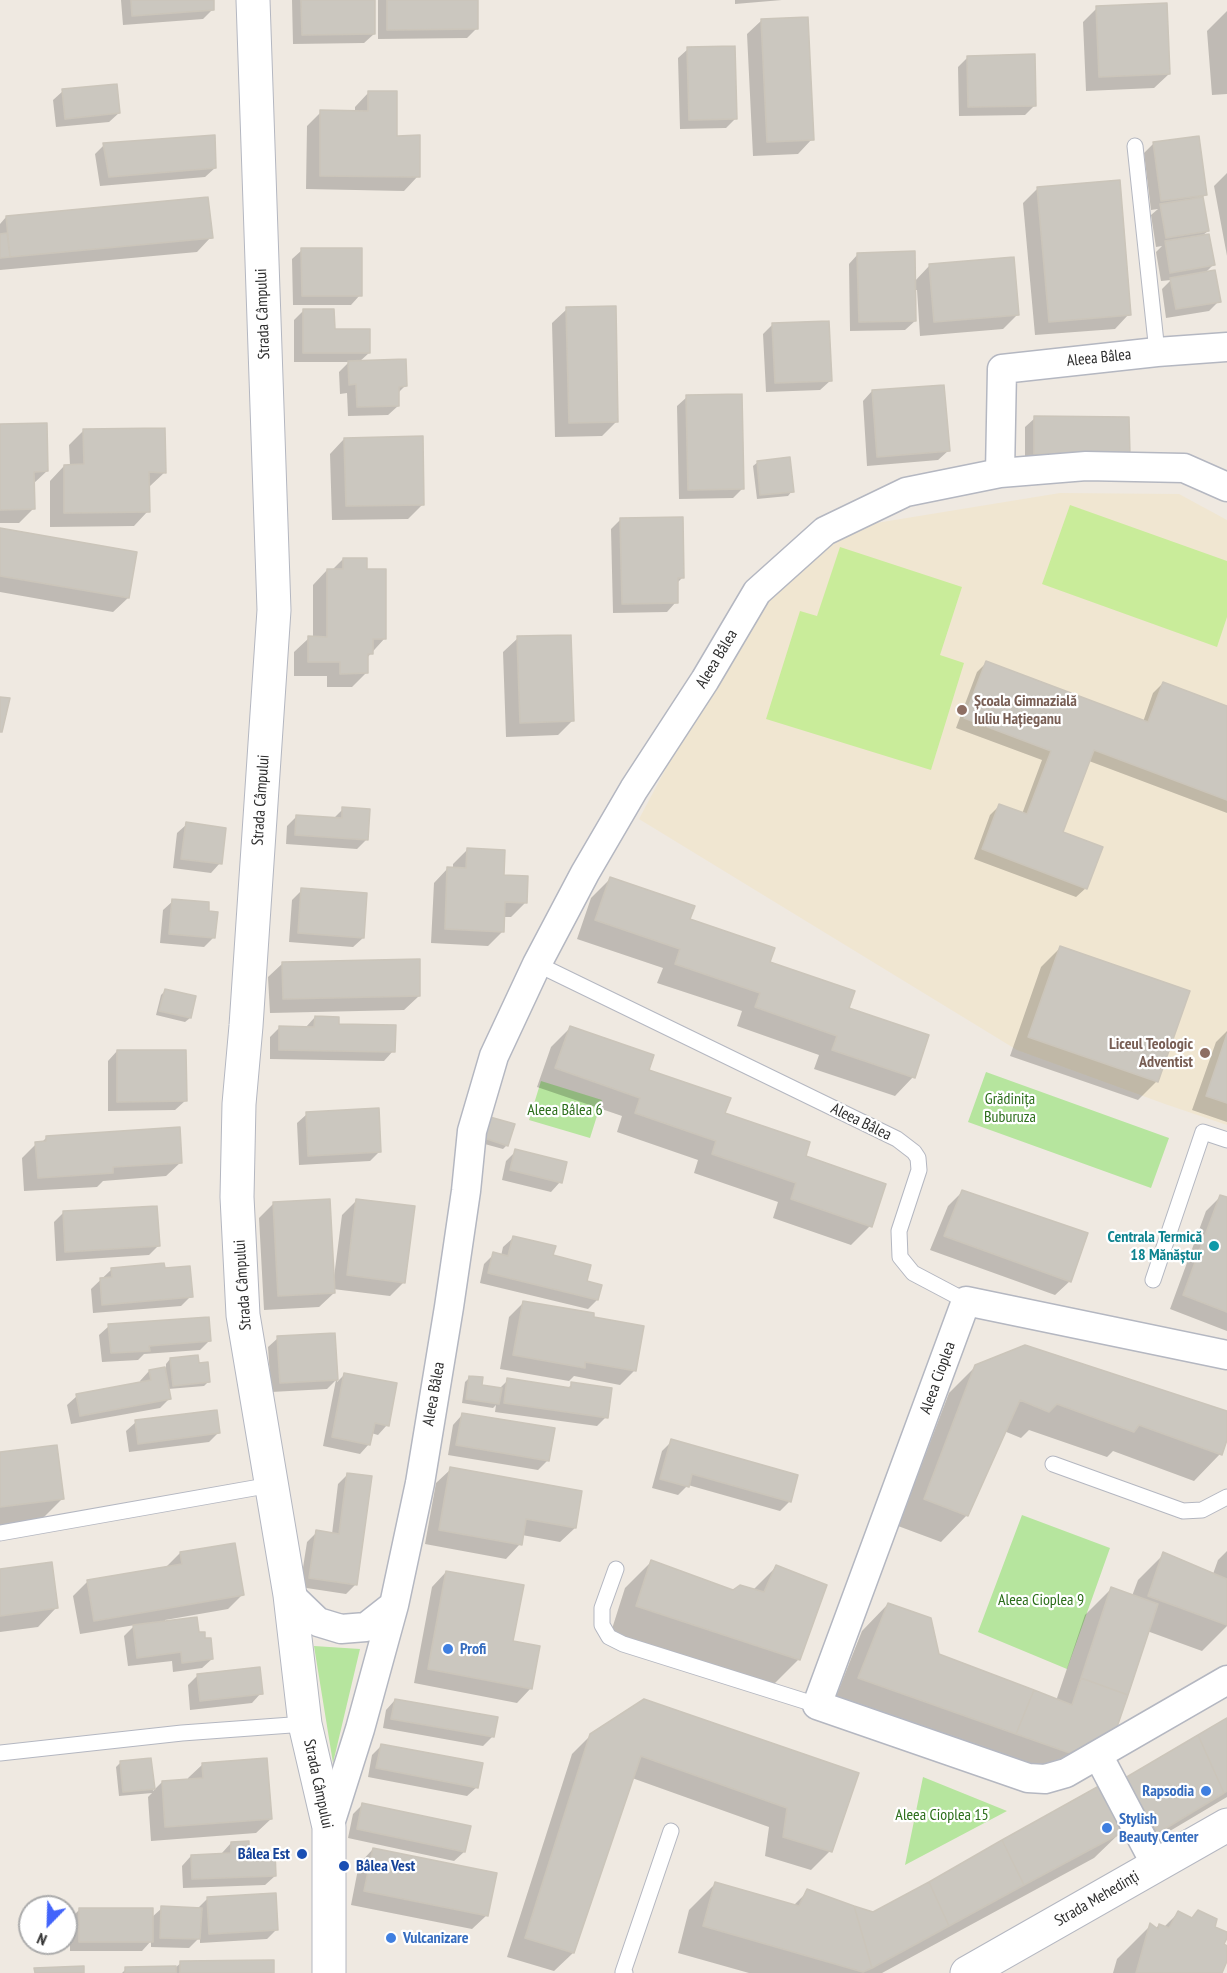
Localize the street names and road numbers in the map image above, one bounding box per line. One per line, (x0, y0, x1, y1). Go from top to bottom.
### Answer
street label: Strada Câmpului (252, 268, 274, 360)
street label: Aleea Bâlea (1066, 345, 1132, 371)
street label: Aleea Bâlea (692, 626, 742, 692)
street label: Strada Câmpului (248, 754, 274, 846)
street label: Aleea Bâlea (828, 1099, 894, 1145)
street label: Strada Câmpului (230, 1239, 256, 1331)
street label: Aleea Cioplea (916, 1339, 960, 1417)
street label: Aleea Bâlea (419, 1360, 449, 1428)
street label: Strada Câmpului (299, 1738, 337, 1830)
street label: Strada Mehedinți (1051, 1867, 1143, 1931)

